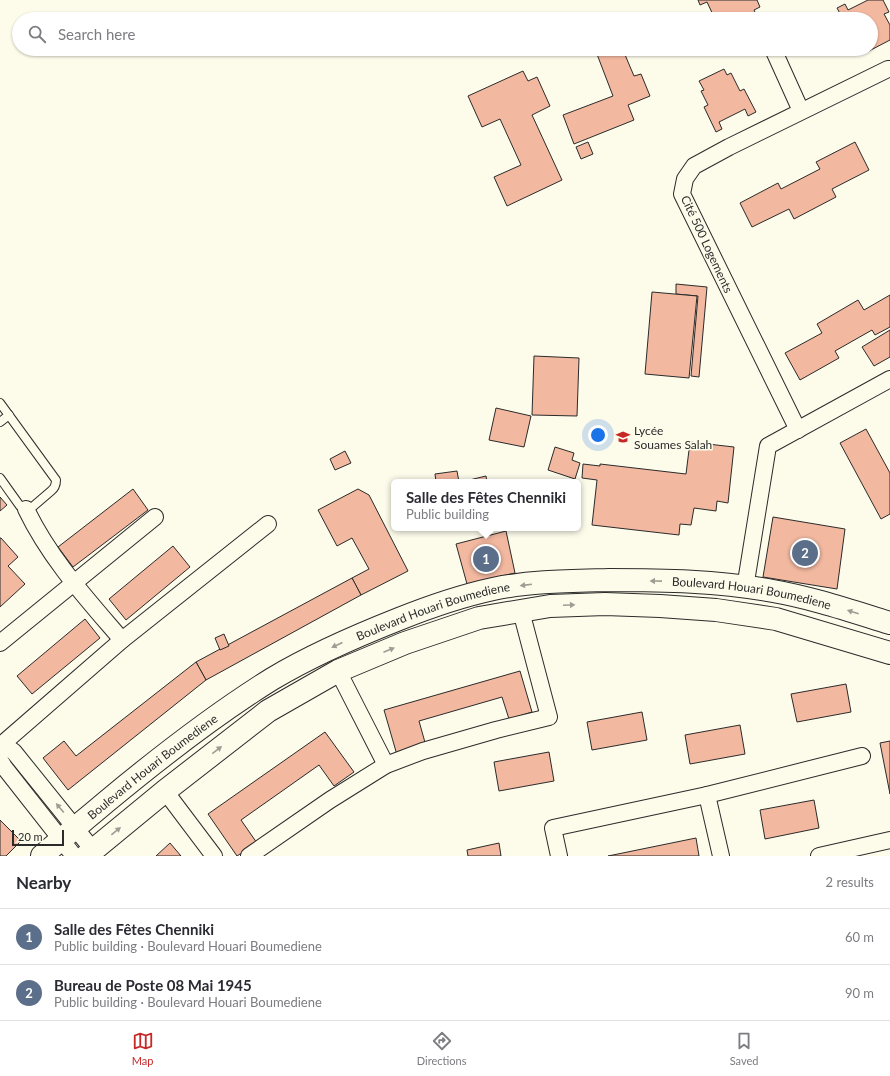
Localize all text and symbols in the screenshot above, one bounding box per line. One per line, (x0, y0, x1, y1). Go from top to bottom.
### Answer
search box (12, 12, 878, 56)
icon: search (26, 23, 48, 45)
text: Search here (58, 25, 135, 43)
street label: Cité 500 Logements (678, 193, 736, 295)
place label: Lycée Souames Salah (634, 423, 712, 452)
your location (588, 425, 608, 445)
school or university icon: Lycée Souames Salah (615, 429, 631, 445)
popup (391, 479, 581, 531)
text: Salle des Fêtes Chenniki (406, 488, 566, 506)
text: Public building (406, 506, 489, 522)
pin: 2 (792, 538, 818, 568)
pin: 1 (473, 544, 499, 574)
street label: Boulevard Houari Boumediene (672, 573, 833, 612)
one-way arrow (649, 578, 662, 584)
street label: Boulevard Houari Boumediene (354, 579, 511, 643)
one-way arrow (520, 582, 532, 588)
one-way arrow (563, 602, 575, 609)
one-way arrow (846, 608, 858, 614)
one-way arrow (330, 643, 342, 649)
one-way arrow (384, 646, 396, 652)
street label: Boulevard Houari Boumediene (84, 711, 220, 822)
one-way arrow (212, 745, 223, 754)
one-way arrow (56, 803, 65, 814)
one-way arrow (111, 827, 121, 836)
scale bar (12, 828, 64, 847)
text: 20 m (18, 830, 43, 843)
text: Nearby (16, 872, 71, 893)
text: 2 results (826, 874, 874, 890)
text: Salle des Fêtes Chenniki (54, 920, 214, 938)
text: 1 (25, 929, 33, 945)
text: 60 m (845, 929, 874, 945)
text: Public building · Boulevard Houari Boumediene (54, 938, 322, 954)
text: Bureau de Poste 08 Mai 1945 (54, 976, 252, 994)
text: 2 (25, 985, 33, 1001)
text: 90 m (845, 985, 874, 1001)
text: Public building · Boulevard Houari Boumediene (54, 994, 322, 1010)
tab: Map (132, 1030, 154, 1067)
tab: Directions (417, 1030, 466, 1067)
tab: Saved (730, 1030, 758, 1067)

